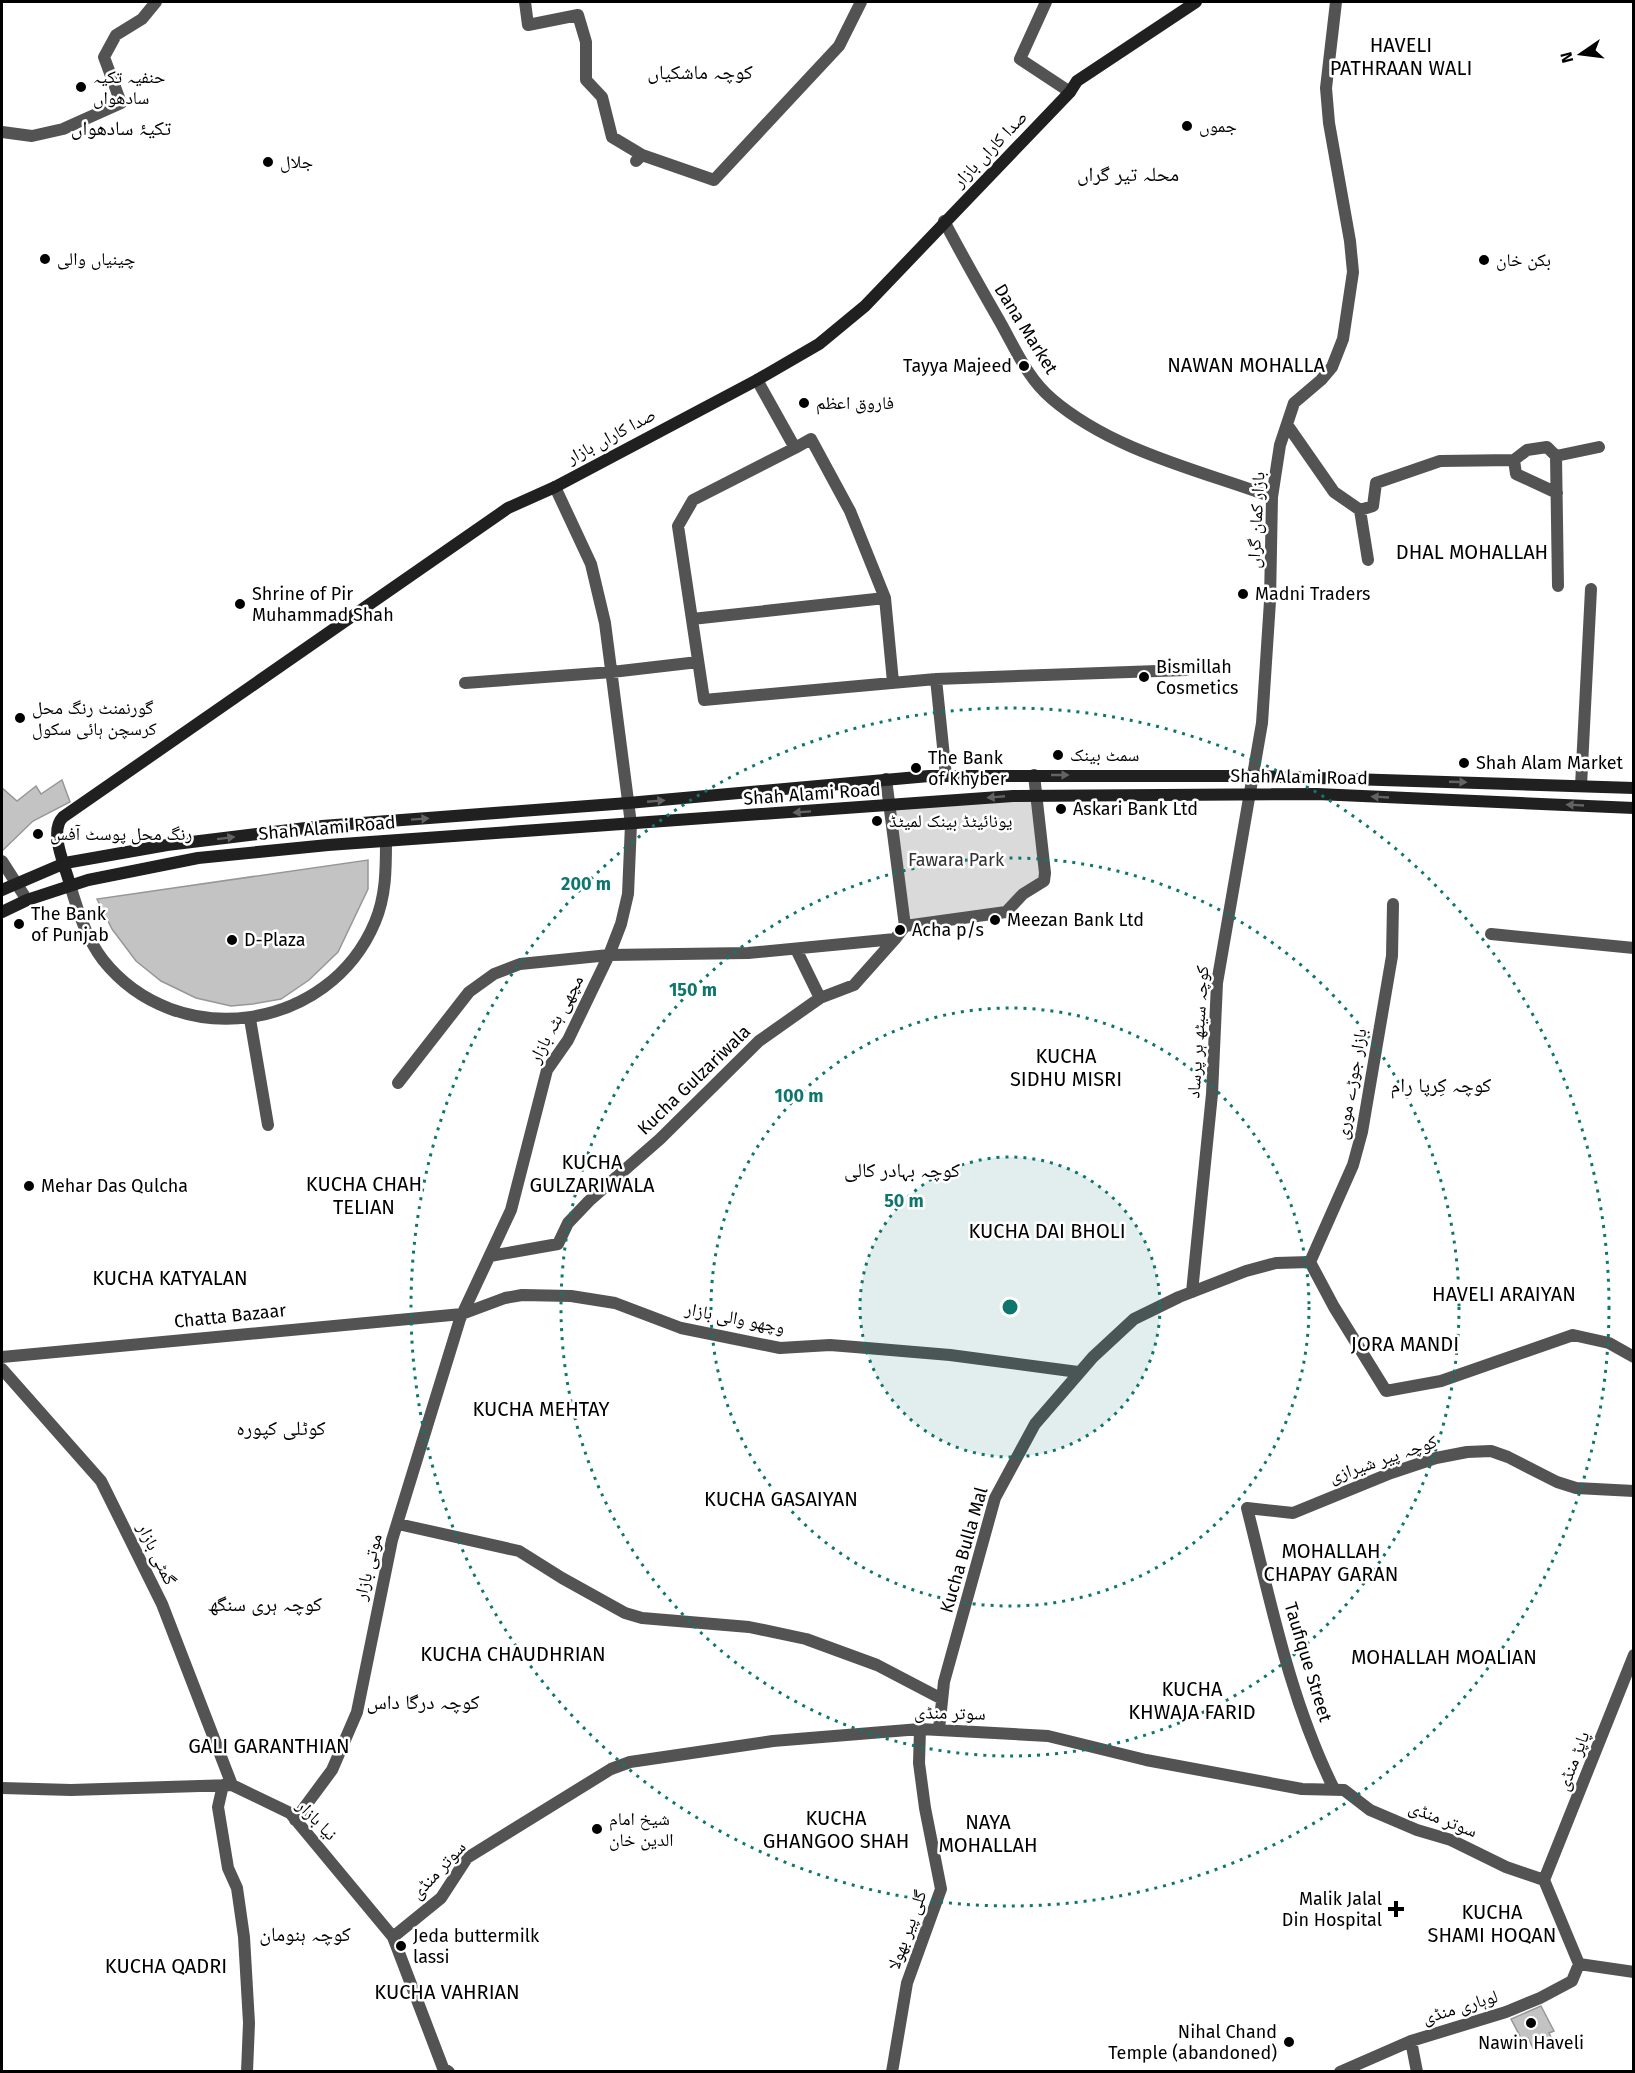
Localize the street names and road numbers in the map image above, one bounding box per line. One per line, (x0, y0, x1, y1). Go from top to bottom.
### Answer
street label: صدا کاراں بازار (947, 106, 1032, 193)
street label: Dana Market (990, 280, 1063, 379)
street label: صدا کاراں بازار (562, 403, 659, 469)
street label: بازار کمان گراں (1242, 471, 1270, 569)
street label: Shah Alami Road (1230, 765, 1368, 789)
street label: Shah Alami Road (743, 778, 881, 810)
street label: Shah Alami Road (258, 811, 396, 845)
street label: کوچہ سیٹھ ہر پرساد (1182, 964, 1214, 1099)
street label: مچھی ہٹہ بازار (523, 971, 588, 1068)
street label: Kucha Gulzariwala (633, 1020, 755, 1140)
street label: بازار جوڑے موری (1330, 1027, 1372, 1141)
street label: وچھو والی بازار (682, 1297, 787, 1338)
street label: Chatta Bazaar (173, 1299, 287, 1333)
street label: کوچہ پیر شیرازی (1326, 1430, 1441, 1488)
street label: Kucha Bulla Mal (936, 1485, 992, 1615)
street label: گمٹی بازار (132, 1519, 182, 1589)
street label: موتی بازار (349, 1532, 387, 1603)
street label: Taufique Street (1279, 1600, 1337, 1725)
street label: سوتر منڈی (914, 1701, 986, 1725)
street label: پاپڑ منڈی (1552, 1728, 1595, 1794)
street label: نیا بازار (292, 1794, 342, 1845)
street label: سوتر منڈی (1406, 1796, 1480, 1842)
street label: سوتر منڈی (406, 1836, 470, 1904)
street label: گلی پیر بھولا (882, 1887, 932, 1973)
street label: لوہاری منڈی (1420, 1985, 1500, 2029)

